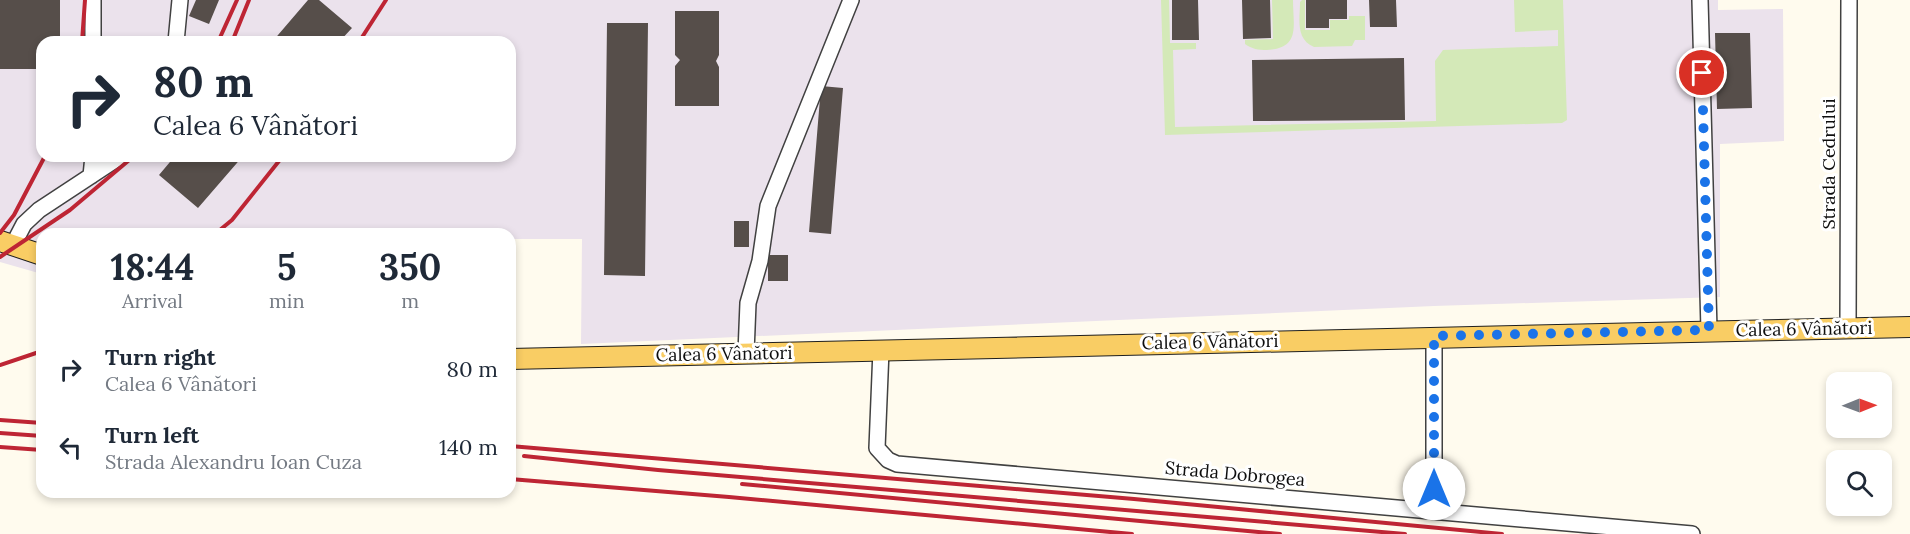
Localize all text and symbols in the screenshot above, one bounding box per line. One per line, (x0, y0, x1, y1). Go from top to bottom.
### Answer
pin (1676, 47, 1727, 98)
text: 80 m (153, 55, 253, 109)
icon: arrive (1685, 56, 1718, 89)
icon: right (54, 60, 132, 138)
street label: Strada Cedrului (1817, 98, 1840, 230)
text: Calea 6 Vânători (153, 108, 358, 142)
text: 18:44 (110, 244, 194, 290)
text: 5 (277, 244, 296, 290)
text: 350 (379, 244, 442, 290)
text: Arrival (122, 288, 183, 313)
text: min (269, 288, 305, 313)
text: m (401, 288, 419, 313)
street label: Calea 6 Vânători (1735, 316, 1873, 341)
street label: Calea 6 Vânători (1141, 329, 1279, 354)
street label: Calea 6 Vânători (655, 341, 793, 366)
text: Turn right (105, 343, 216, 371)
icon: right (54, 353, 87, 386)
text: 80 m (447, 355, 498, 383)
text: Calea 6 Vânători (105, 371, 257, 396)
north arrow (1826, 372, 1892, 438)
map controls (1826, 372, 1892, 516)
text: Turn left (105, 421, 199, 449)
icon: left (54, 431, 87, 464)
text: 140 m (439, 433, 498, 461)
text: Strada Alexandru Ioan Cuza (105, 449, 362, 474)
button: search (1826, 450, 1892, 516)
street label: Strada Dobrogea (1164, 456, 1306, 491)
position arrow (1402, 457, 1466, 521)

